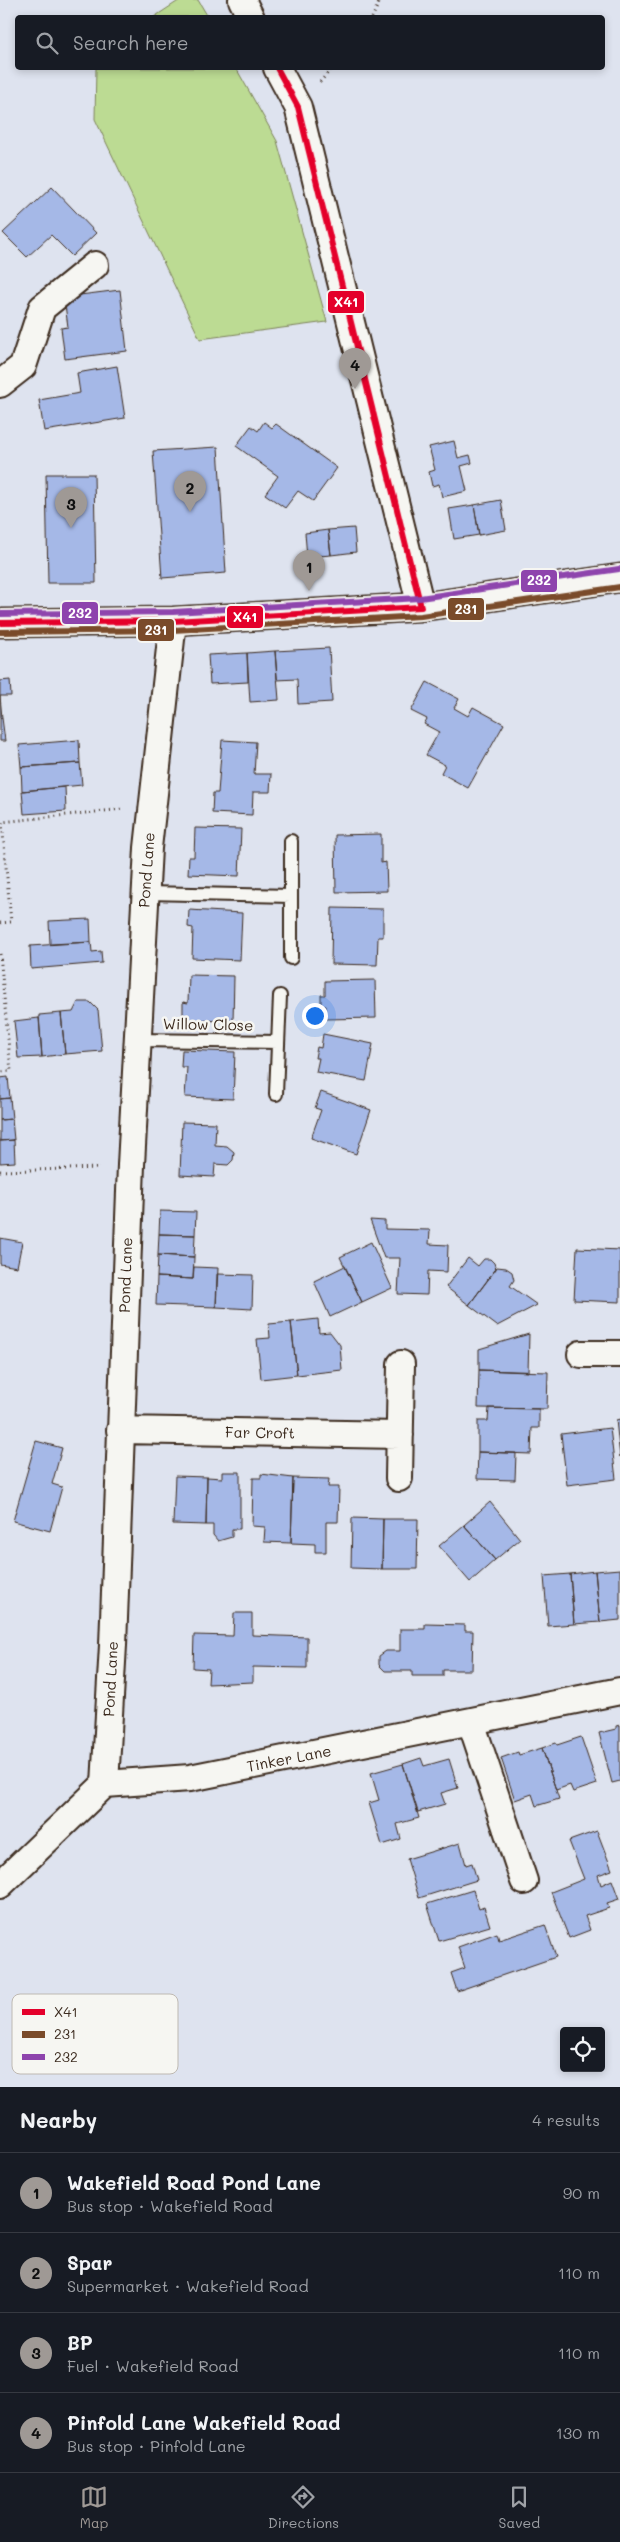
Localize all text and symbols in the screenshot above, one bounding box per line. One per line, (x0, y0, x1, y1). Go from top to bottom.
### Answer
search box (15, 15, 605, 70)
icon: search (33, 29, 61, 57)
text: Search here (73, 30, 189, 55)
line badge: X41 (327, 290, 365, 314)
text: X41 (334, 292, 358, 311)
pin: 4 (339, 348, 371, 389)
pin: 2 (174, 471, 206, 512)
pin: 3 (55, 487, 87, 528)
pin: 1 (293, 550, 325, 591)
line badge: 232 (520, 569, 558, 593)
text: 232 (527, 570, 551, 589)
line badge: 231 (447, 597, 485, 621)
text: 231 (455, 599, 477, 618)
line badge: 232 (61, 601, 99, 625)
text: 232 (68, 603, 92, 622)
line badge: X41 (226, 605, 264, 629)
text: X41 (233, 607, 257, 626)
line badge: 231 (137, 618, 175, 642)
text: 231 (145, 620, 167, 639)
street label: Pond Lane (133, 832, 159, 908)
your location (302, 1003, 328, 1029)
street label: Willow Close (163, 1013, 253, 1035)
street label: Pond Lane (114, 1237, 136, 1313)
street label: Far Croft (225, 1421, 295, 1443)
street label: Pond Lane (98, 1641, 122, 1717)
street label: Tinker Lane (245, 1740, 333, 1776)
legend (12, 1994, 178, 2074)
text: X41 (54, 2002, 78, 2021)
text: 231 (54, 2024, 76, 2043)
map controls (560, 2027, 605, 2072)
button: locate (560, 2027, 605, 2072)
text: 232 (54, 2047, 78, 2066)
text: Nearby (20, 2106, 97, 2133)
text: 4 results (532, 2109, 600, 2130)
text: Wakefield Road Pond Lane (67, 2170, 321, 2195)
text: 1 (32, 2182, 40, 2203)
text: 90 m (563, 2182, 600, 2203)
text: Bus stop · Wakefield Road (67, 2195, 273, 2216)
text: Spar (67, 2250, 112, 2275)
text: 2 (32, 2262, 40, 2283)
text: 110 m (558, 2262, 600, 2283)
text: Supermarket · Wakefield Road (67, 2275, 309, 2296)
text: BP (67, 2330, 93, 2355)
text: 3 (31, 2342, 41, 2363)
text: 110 m (558, 2342, 600, 2363)
text: Fuel · Wakefield Road (67, 2355, 238, 2376)
text: Pinfold Lane Wakefield Road (67, 2410, 340, 2435)
text: 4 (31, 2422, 41, 2443)
text: 130 m (556, 2422, 600, 2443)
text: Bus stop · Pinfold Lane (67, 2435, 246, 2456)
tab: Map (80, 2483, 108, 2532)
tab: Directions (268, 2483, 339, 2532)
tab: Saved (499, 2483, 540, 2532)

